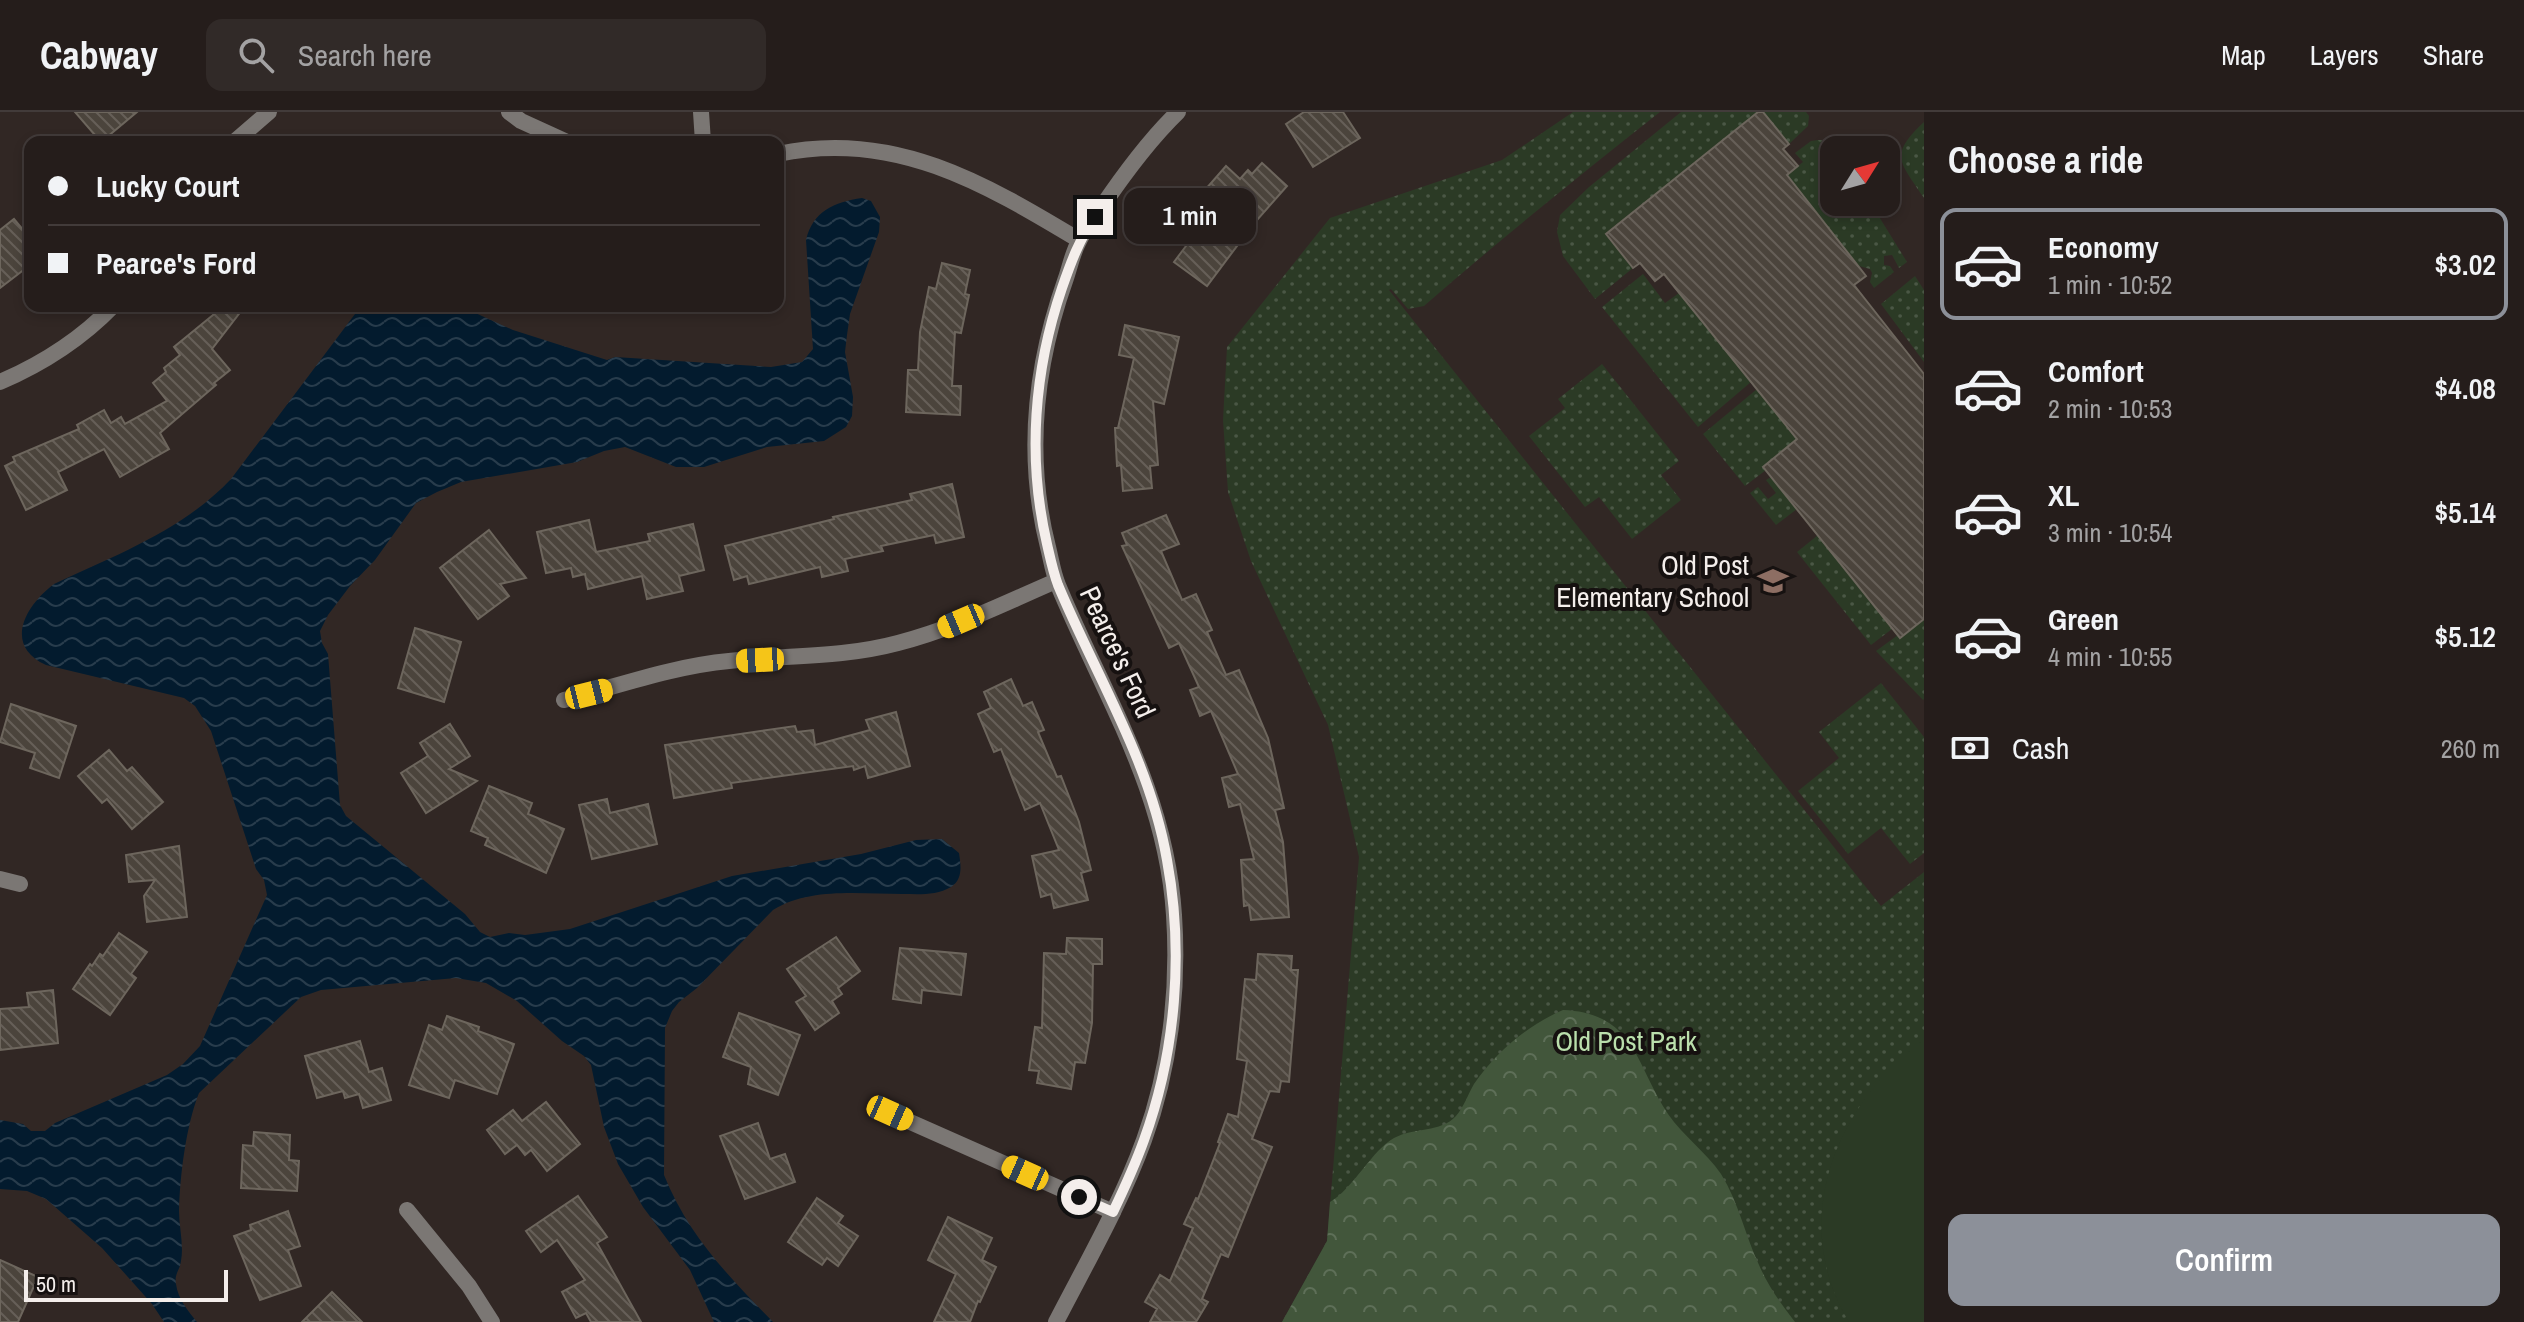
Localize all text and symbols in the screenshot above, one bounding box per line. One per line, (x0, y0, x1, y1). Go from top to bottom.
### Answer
search box (206, 19, 766, 91)
text: Cabway (40, 30, 158, 81)
icon: search (234, 33, 278, 77)
text: Search here (298, 35, 432, 75)
text: Map (2221, 36, 2266, 74)
text: Layers (2310, 36, 2379, 74)
text: Share (2423, 36, 2484, 74)
north arrow (1820, 136, 1900, 216)
map controls (1820, 136, 1900, 216)
text: Choose a ride (1948, 136, 2143, 184)
text: Lucky Court (96, 166, 240, 206)
callout: 1 min (1123, 189, 1255, 245)
text: 1 min (1163, 198, 1217, 233)
route end (1077, 199, 1113, 235)
text: Economy (2048, 227, 2159, 267)
icon: car (1952, 228, 2024, 300)
text: Pearce's Ford (96, 243, 257, 283)
text: $3.02 (2434, 244, 2496, 284)
text: 1 min · 10:52 (2048, 267, 2172, 302)
text: Comfort (2048, 351, 2144, 391)
icon: car (1952, 352, 2024, 424)
text: $4.08 (2434, 368, 2496, 408)
text: 2 min · 10:53 (2048, 391, 2172, 426)
text: XL (2048, 475, 2079, 515)
icon: car (1952, 476, 2024, 548)
text: $5.14 (2434, 492, 2496, 532)
text: 3 min · 10:54 (2048, 515, 2172, 550)
place label: Old Post Elementary School (1556, 546, 1749, 616)
school or university icon: Old Post Elementary School (1756, 564, 1790, 598)
street label: Pearce's Ford (1071, 580, 1165, 724)
text: Green (2048, 599, 2119, 639)
icon: car (1952, 600, 2024, 672)
car (934, 601, 988, 641)
text: $5.12 (2434, 616, 2496, 656)
text: 4 min · 10:55 (2048, 639, 2172, 674)
car (735, 647, 785, 673)
car (563, 677, 615, 711)
icon: cash (1948, 726, 1992, 770)
text: Cash (2012, 728, 2069, 768)
text: 260 m (2441, 731, 2500, 766)
park label: Old Post Park (1555, 1022, 1697, 1060)
car (863, 1092, 917, 1134)
car (998, 1152, 1052, 1194)
route start (1061, 1179, 1097, 1215)
button: Confirm (1948, 1214, 2500, 1306)
scale bar (24, 1266, 228, 1302)
text: 50 m (36, 1269, 76, 1299)

